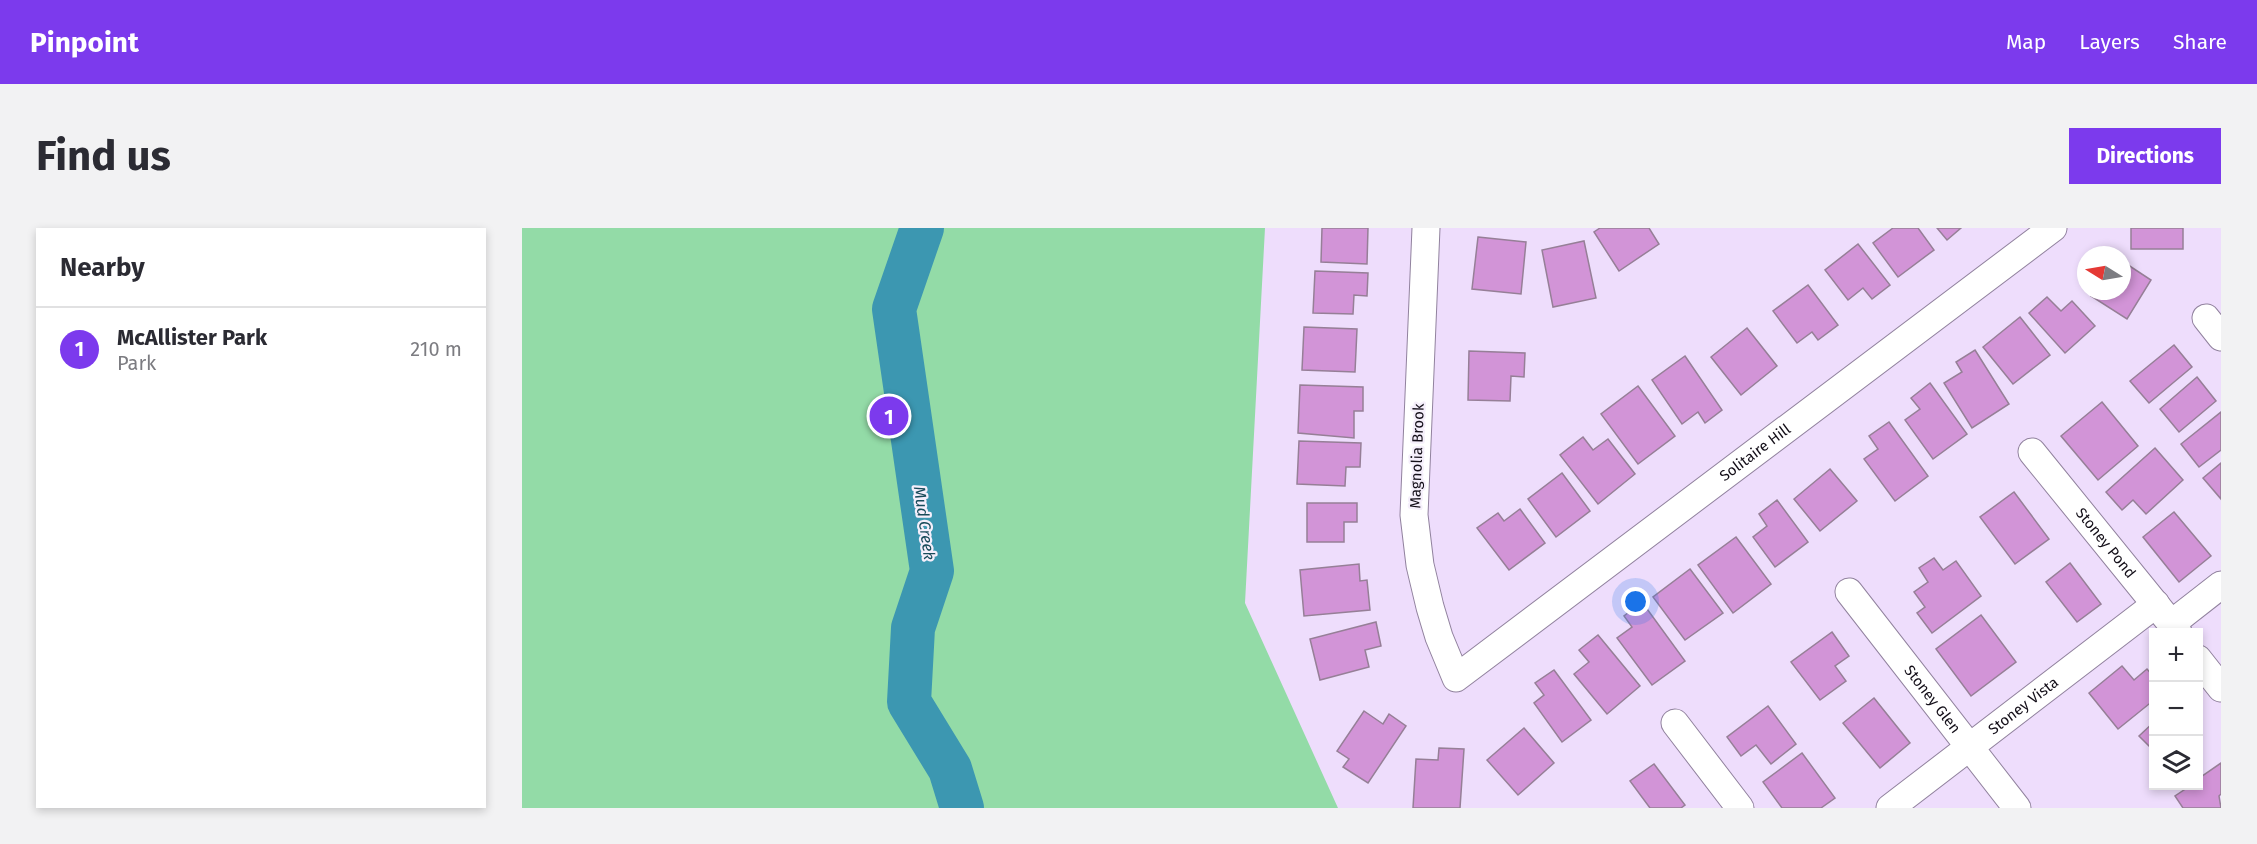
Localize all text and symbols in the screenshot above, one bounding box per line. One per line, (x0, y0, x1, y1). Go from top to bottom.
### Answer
text: Pinpoint (30, 26, 139, 59)
text: Map (2006, 29, 2046, 55)
text: Layers (2079, 29, 2140, 55)
text: Share (2173, 29, 2227, 55)
button: Directions (2069, 128, 2221, 184)
text: Find us (36, 131, 171, 181)
north arrow (2077, 246, 2131, 300)
text: Nearby (60, 252, 145, 283)
text: McAllister Park (117, 324, 267, 351)
text: 1 (75, 337, 84, 361)
text: 210 m (410, 337, 462, 361)
text: Park (117, 351, 156, 375)
pin: 1 (870, 394, 908, 438)
street label: Magnolia Brook (1406, 403, 1428, 509)
street label: Solitaire Hill (1716, 420, 1795, 485)
water label: Mud Creek (910, 485, 939, 562)
street label: Stoney Pond (2072, 504, 2140, 582)
your location (1621, 587, 1650, 616)
map controls (2149, 628, 2203, 790)
button: + (2149, 628, 2203, 682)
street label: Stoney Glen (1900, 662, 1965, 737)
street label: Stoney Vista (1985, 673, 2062, 738)
button: − (2149, 682, 2203, 736)
button: layers (2149, 736, 2203, 790)

